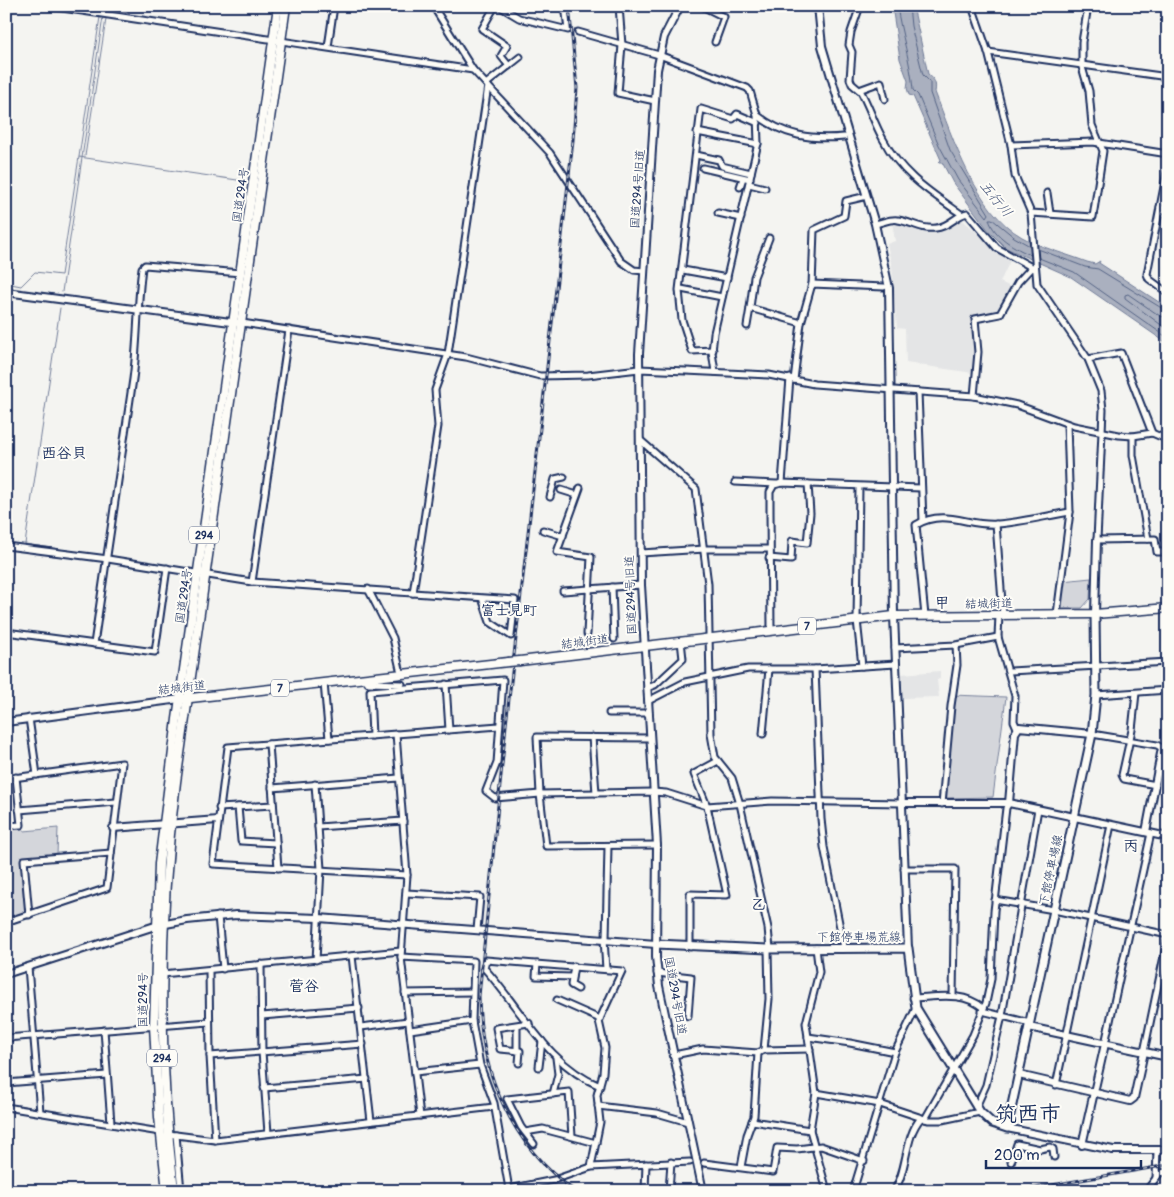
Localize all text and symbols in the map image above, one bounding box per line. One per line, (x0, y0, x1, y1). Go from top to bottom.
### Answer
street label: 国道294号旧道 (628, 149, 648, 229)
street label: 国道294号 (230, 166, 252, 224)
water label: 五行川 (976, 177, 1016, 221)
district label: 西谷貝 (41, 444, 87, 463)
road number: 294 (189, 526, 219, 544)
street label: 国道294号旧道 (622, 555, 640, 635)
street label: 国道294号 (173, 567, 195, 625)
district label: 甲 (934, 594, 950, 613)
street label: 結城街道 (965, 596, 1013, 612)
district label: 富士見町 (481, 602, 537, 619)
road number: 7 (798, 618, 816, 634)
street label: 結城街道 (560, 632, 610, 652)
street label: 結城街道 (157, 678, 207, 698)
road number: 7 (271, 680, 289, 696)
street label: 下館停車場線 (1036, 833, 1066, 907)
district label: 丙 (1123, 837, 1139, 856)
district label: 乙 (750, 895, 766, 914)
street label: 下館停車場荒線 (817, 930, 901, 945)
street label: 国道294号旧道 (661, 955, 689, 1037)
street label: 国道294号 (136, 972, 151, 1028)
district label: 菅谷 (289, 977, 319, 996)
road number: 294 (147, 1050, 177, 1066)
district label: 筑西市 (995, 1100, 1061, 1128)
scale bar (986, 1137, 1142, 1169)
text: 200 m (994, 1146, 1039, 1165)

